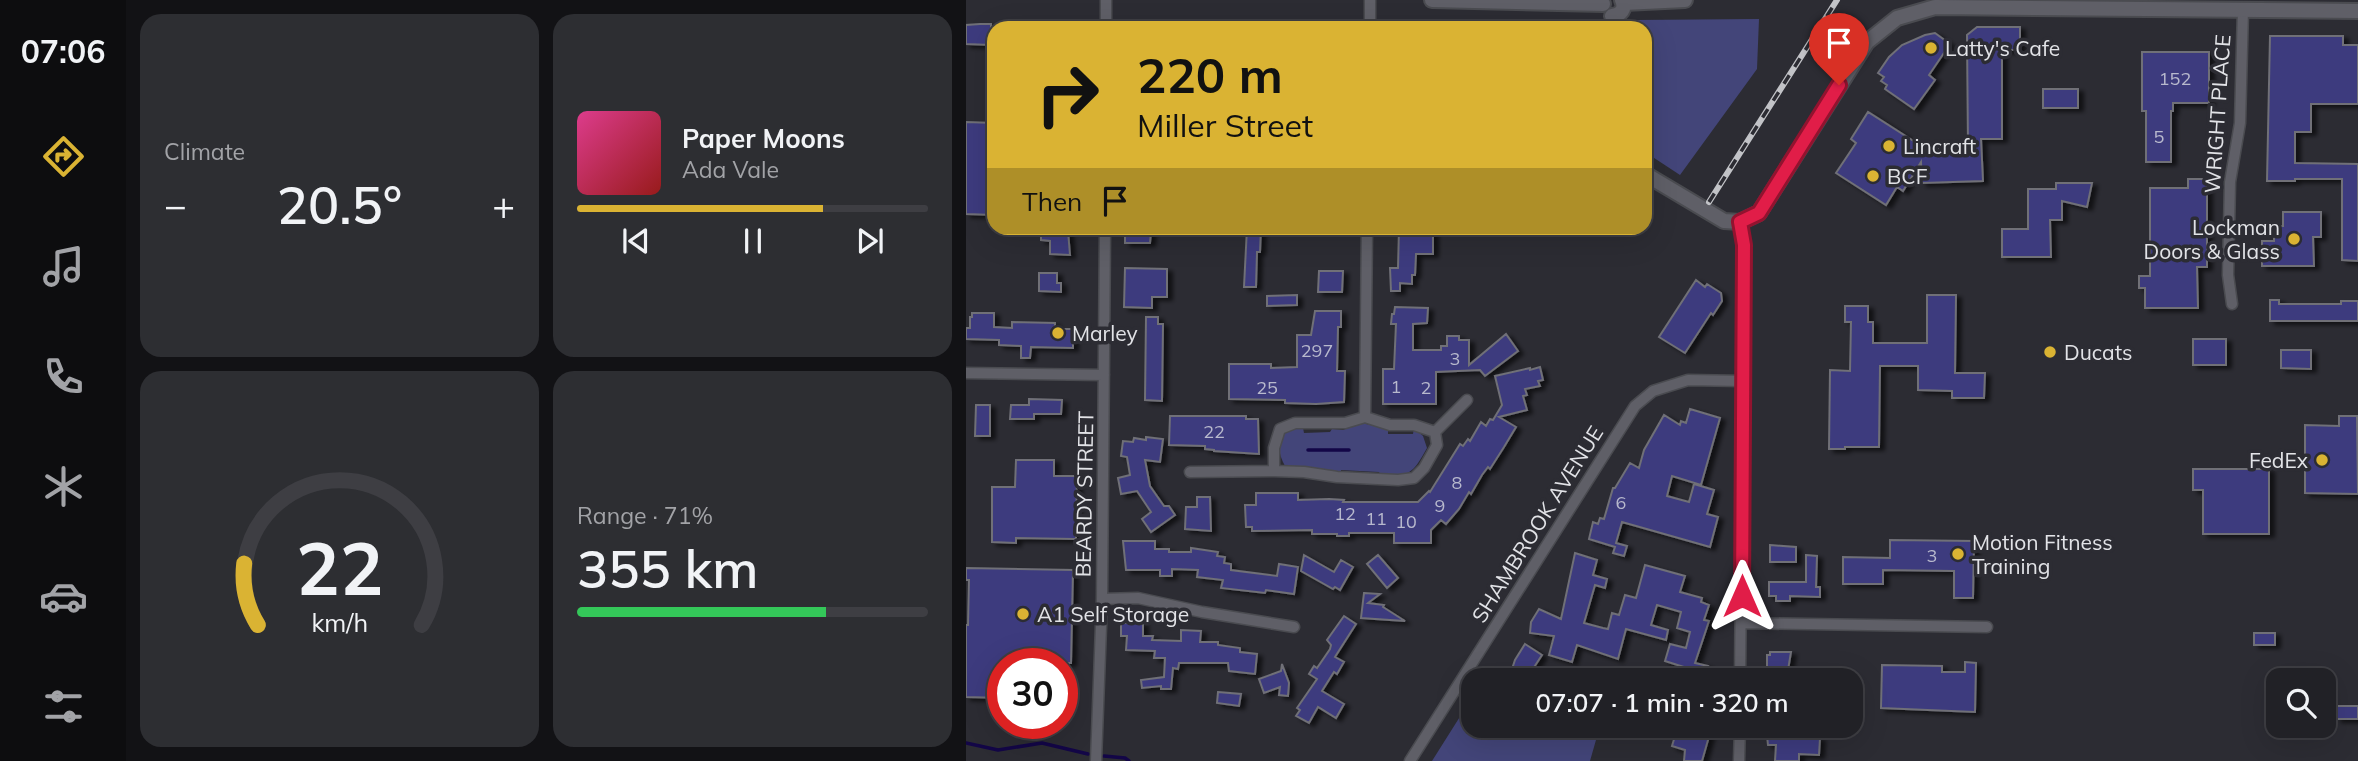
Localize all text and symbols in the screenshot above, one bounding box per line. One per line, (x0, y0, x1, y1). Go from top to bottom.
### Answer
pin (1809, 13, 1869, 85)
icon: arrive (1820, 24, 1858, 62)
text: 07:06 (21, 31, 105, 71)
street label: WRIGHT PLACE (2198, 34, 2236, 194)
place label: Latty's Cafe (1945, 35, 2060, 61)
marker: Latty's Cafe (1923, 40, 1939, 56)
text: 220 m (1137, 44, 1283, 105)
icon: right (1022, 49, 1113, 140)
house number: 152 (2159, 67, 2191, 90)
text: Miller Street (1137, 105, 1313, 145)
text: Paper Moons (682, 122, 845, 155)
house number: 5 (2154, 125, 2165, 148)
icon: directions (39, 132, 88, 181)
place label: Lincraft (1903, 133, 1976, 159)
text: Climate (164, 137, 245, 166)
marker: Lincraft (1881, 138, 1897, 154)
text: Ada Vale (682, 155, 779, 184)
place label: BCF (1887, 163, 1928, 189)
marker: BCF (1865, 168, 1881, 184)
text: 20.5° (277, 172, 402, 237)
text: − (164, 181, 187, 229)
text: + (492, 181, 515, 229)
icon: arrive (1096, 182, 1134, 220)
text: Then (1022, 185, 1082, 218)
place label: Lockman Doors & Glass (2144, 214, 2280, 264)
icon: previous (617, 222, 655, 260)
icon: pause (734, 222, 772, 260)
icon: next (851, 222, 889, 260)
marker: Lockman Doors & Glass (2286, 231, 2302, 247)
icon: music (39, 242, 88, 291)
place label: Marley (1072, 320, 1138, 346)
marker: Marley (1050, 325, 1066, 341)
house number: 297 (1301, 339, 1333, 362)
place label: Ducats (2064, 339, 2132, 365)
marker: Ducats (2042, 344, 2058, 360)
house number: 3 (1450, 347, 1460, 370)
icon: phone (39, 352, 88, 401)
house number: 1 (1391, 375, 1401, 398)
house number: 25 (1256, 376, 1278, 399)
house number: 2 (1421, 376, 1431, 399)
street label: BEARDY STREET (1070, 410, 1098, 577)
house number: 22 (1203, 420, 1225, 443)
street label: SHAMBROOK AVENUE (1466, 421, 1608, 627)
place label: FedEx (2249, 447, 2308, 473)
marker: FedEx (2314, 452, 2330, 468)
icon: climate (39, 462, 88, 511)
house number: 8 (1452, 471, 1462, 494)
house number: 6 (1616, 491, 1626, 514)
house number: 9 (1435, 494, 1445, 517)
text: Range · 71% (577, 501, 713, 530)
house number: 12 (1334, 502, 1356, 525)
house number: 11 (1365, 507, 1387, 530)
house number: 10 (1395, 510, 1417, 533)
text: 22 (296, 522, 383, 613)
place label: Motion Fitness Training (1972, 529, 2113, 579)
text: 355 km (577, 536, 758, 601)
house number: 3 (1927, 544, 1937, 567)
marker: Motion Fitness Training (1950, 546, 1966, 562)
position arrow (1705, 559, 1779, 633)
icon: car (39, 572, 88, 621)
place label: A1 Self Storage (1037, 601, 1189, 627)
marker: A1 Self Storage (1015, 606, 1031, 622)
text: km/h (311, 607, 368, 638)
speed limit sign: 30 (987, 648, 1078, 739)
map controls (2266, 668, 2336, 738)
button: search (2266, 668, 2336, 738)
icon: filters (39, 682, 88, 731)
text: 07:07 · 1 min · 320 m (1535, 686, 1789, 719)

